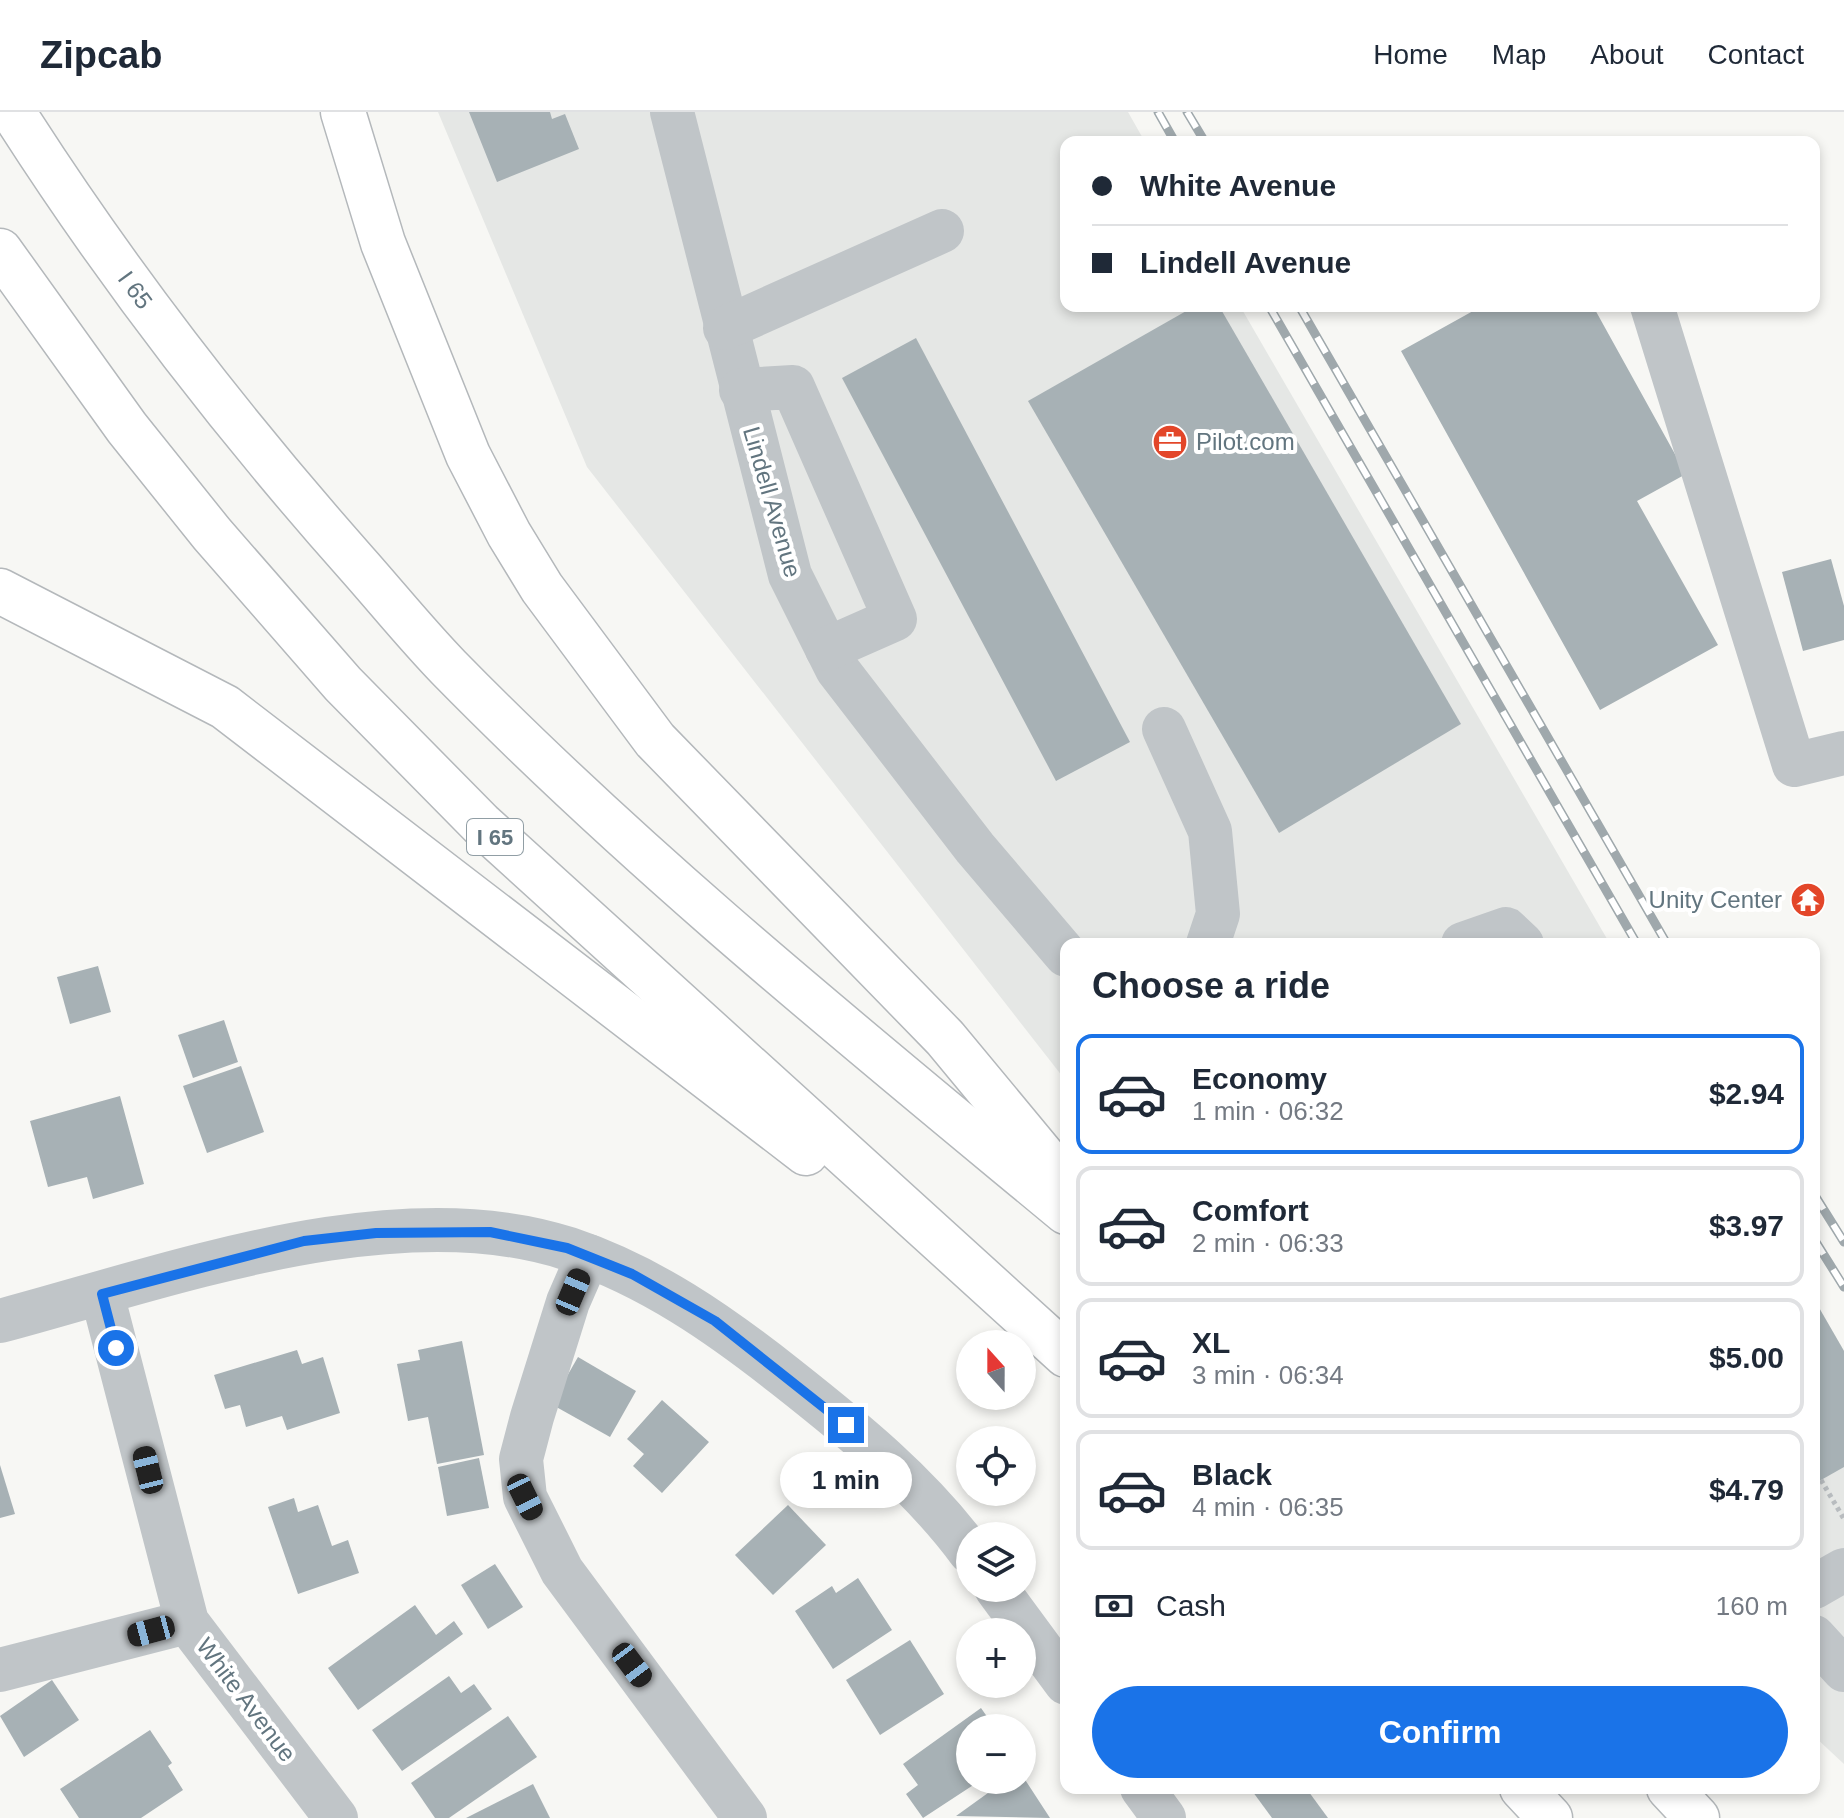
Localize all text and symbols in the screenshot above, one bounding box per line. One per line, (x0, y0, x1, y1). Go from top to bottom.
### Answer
text: Zipcab (40, 34, 162, 76)
text: Home (1373, 39, 1448, 70)
text: Map (1492, 39, 1546, 70)
text: About (1590, 39, 1664, 70)
text: Contact (1708, 39, 1804, 70)
text: White Avenue (1140, 169, 1336, 202)
text: Lindell Avenue (1140, 246, 1351, 279)
street label: I 65 (113, 266, 158, 314)
street label: Lindell Avenue (738, 423, 807, 580)
office icon: Pilot.com (1151, 423, 1189, 461)
place label: Pilot.com (1196, 428, 1295, 455)
road number: I 65 (467, 819, 523, 855)
temple icon: Unity Center (1789, 881, 1827, 919)
place label: Unity Center (1649, 886, 1782, 913)
text: Choose a ride (1092, 965, 1330, 1006)
icon: car (1096, 1058, 1168, 1130)
text: Economy (1192, 1062, 1327, 1095)
text: $2.94 (1709, 1077, 1784, 1110)
text: 1 min · 06:32 (1192, 1096, 1344, 1126)
icon: car (1096, 1190, 1168, 1262)
text: Comfort (1192, 1194, 1309, 1227)
text: $3.97 (1709, 1209, 1784, 1242)
text: 2 min · 06:33 (1192, 1228, 1344, 1258)
car (553, 1265, 593, 1319)
icon: car (1096, 1322, 1168, 1394)
text: XL (1192, 1326, 1230, 1359)
route start (98, 1330, 134, 1366)
north arrow (956, 1330, 1036, 1410)
map controls (956, 1330, 1036, 1794)
text: $5.00 (1709, 1341, 1784, 1374)
text: 3 min · 06:34 (1192, 1360, 1344, 1390)
route end (828, 1407, 864, 1443)
button: locate (956, 1426, 1036, 1506)
car (131, 1444, 165, 1496)
callout: 1 min (780, 1453, 912, 1509)
icon: car (1096, 1454, 1168, 1526)
text: Black (1192, 1458, 1272, 1491)
text: 1 min (812, 1465, 880, 1495)
car (504, 1470, 546, 1524)
text: $4.79 (1709, 1473, 1784, 1506)
text: 4 min · 06:35 (1192, 1492, 1344, 1522)
button: layers (956, 1522, 1036, 1602)
icon: cash (1092, 1584, 1136, 1628)
text: Cash (1156, 1589, 1226, 1622)
text: 160 m (1716, 1591, 1788, 1621)
car (125, 1613, 177, 1649)
button: + (956, 1618, 1036, 1698)
street label: White Avenue (191, 1633, 302, 1767)
car (608, 1639, 656, 1691)
button: Confirm (1092, 1686, 1788, 1778)
button: − (956, 1714, 1036, 1794)

